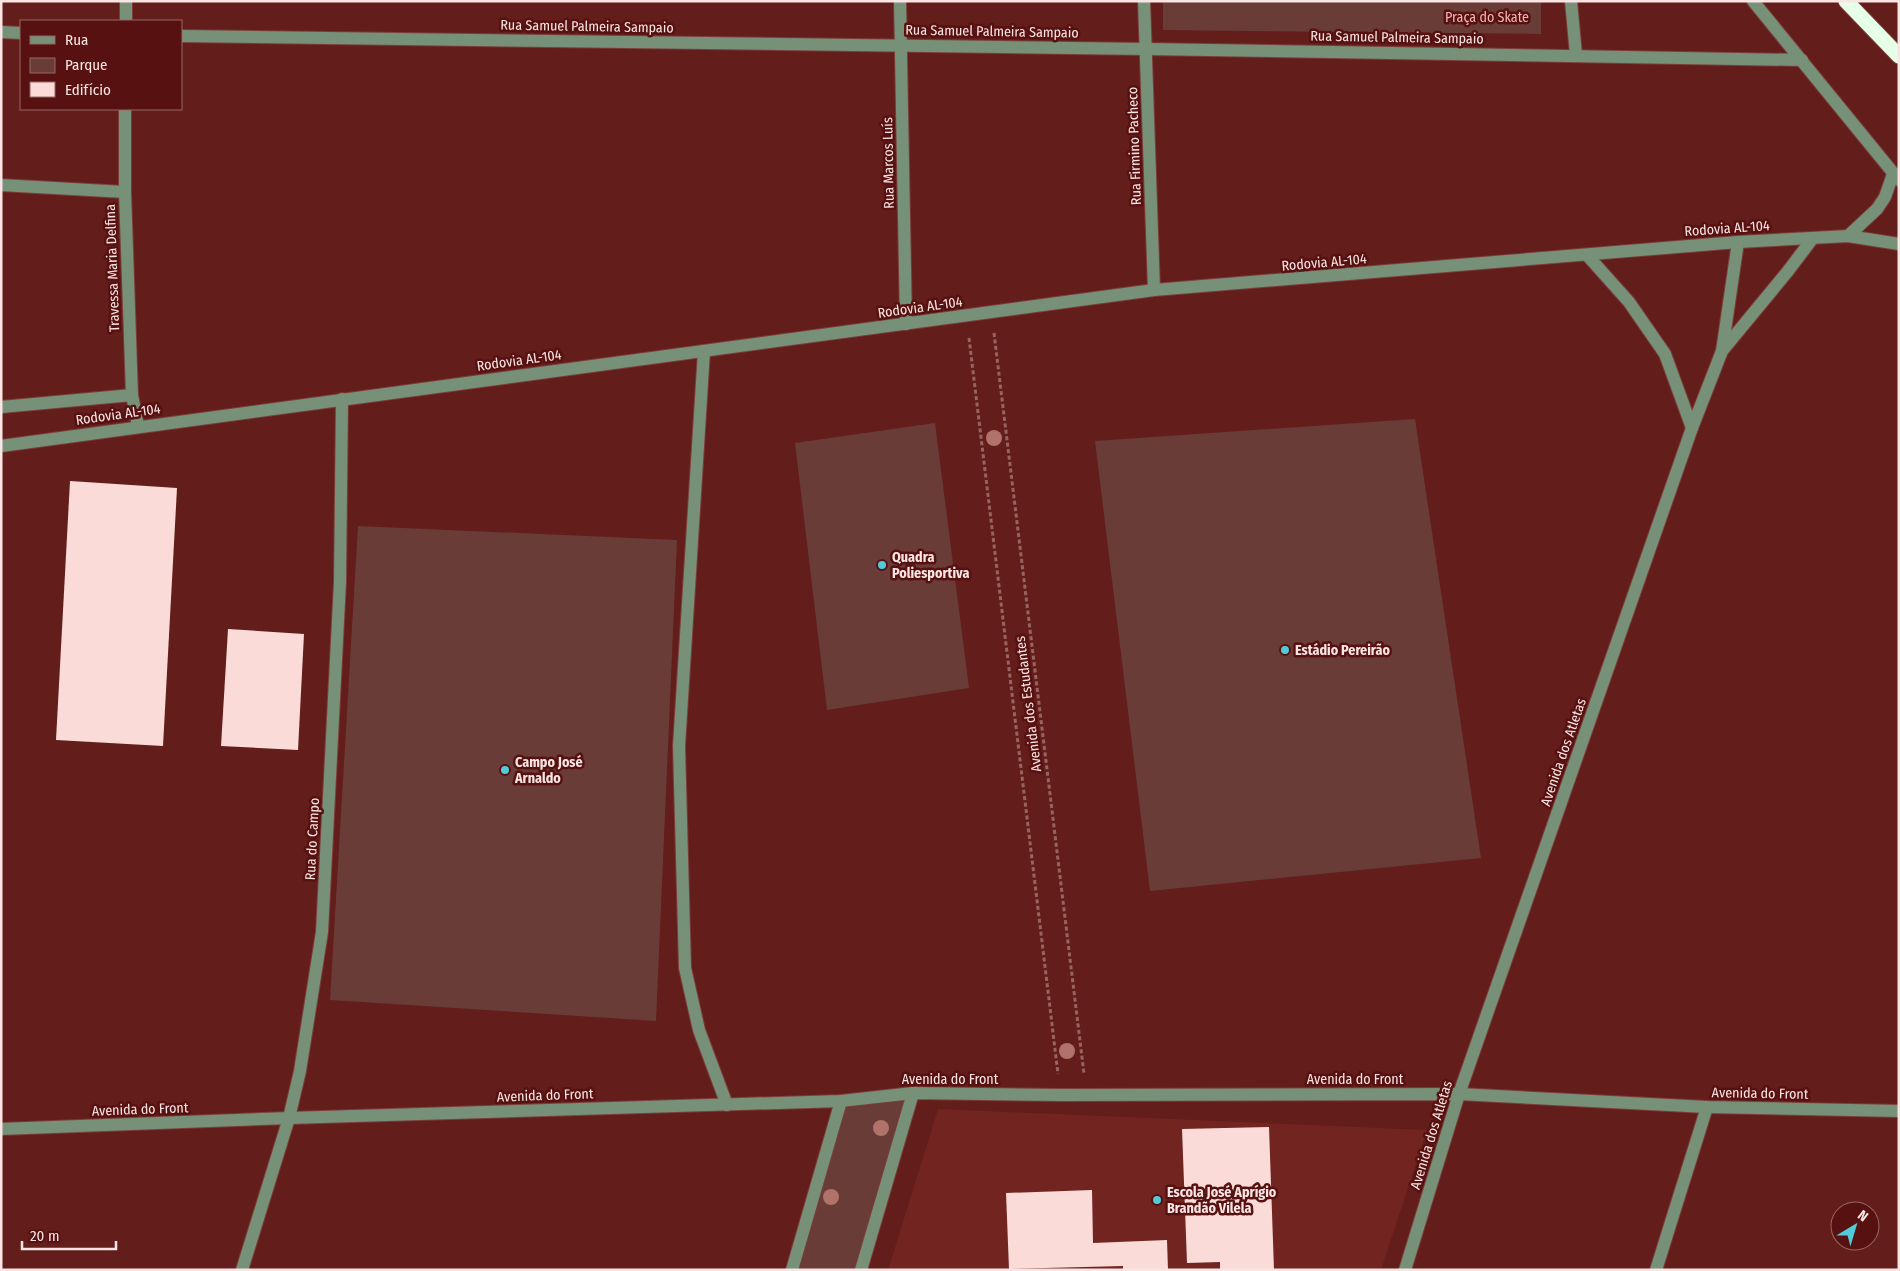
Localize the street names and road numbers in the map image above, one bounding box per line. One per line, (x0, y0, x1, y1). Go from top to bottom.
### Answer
street label: Rua Samuel Palmeira Sampaio (500, 16, 674, 37)
street label: Rua Samuel Palmeira Sampaio (905, 21, 1079, 42)
street label: Rua Samuel Palmeira Sampaio (1310, 27, 1484, 48)
street label: Rua Firmino Pacheco (1124, 87, 1145, 205)
street label: Rua Marcos Luís (879, 117, 898, 209)
street label: Travessa Maria Delfina (102, 204, 123, 332)
street label: Rodovia AL-104 (1684, 217, 1770, 240)
street label: Rodovia AL-104 (1281, 250, 1368, 275)
street label: Rodovia AL-104 (877, 293, 964, 322)
street label: Rodovia AL-104 (476, 346, 563, 375)
street label: Rodovia AL-104 (75, 400, 162, 429)
street label: Avenida dos Estudantes (1012, 635, 1045, 773)
street label: Avenida dos Atletas (1537, 696, 1590, 808)
street label: Rua do Campo (302, 797, 323, 881)
street label: Avenida do Front (902, 1071, 999, 1088)
street label: Avenida do Front (1307, 1071, 1404, 1088)
street label: Avenida dos Atletas (1407, 1079, 1456, 1192)
street label: Avenida do Front (1712, 1084, 1809, 1103)
street label: Avenida do Front (496, 1085, 594, 1106)
street label: Avenida do Front (91, 1099, 189, 1120)

